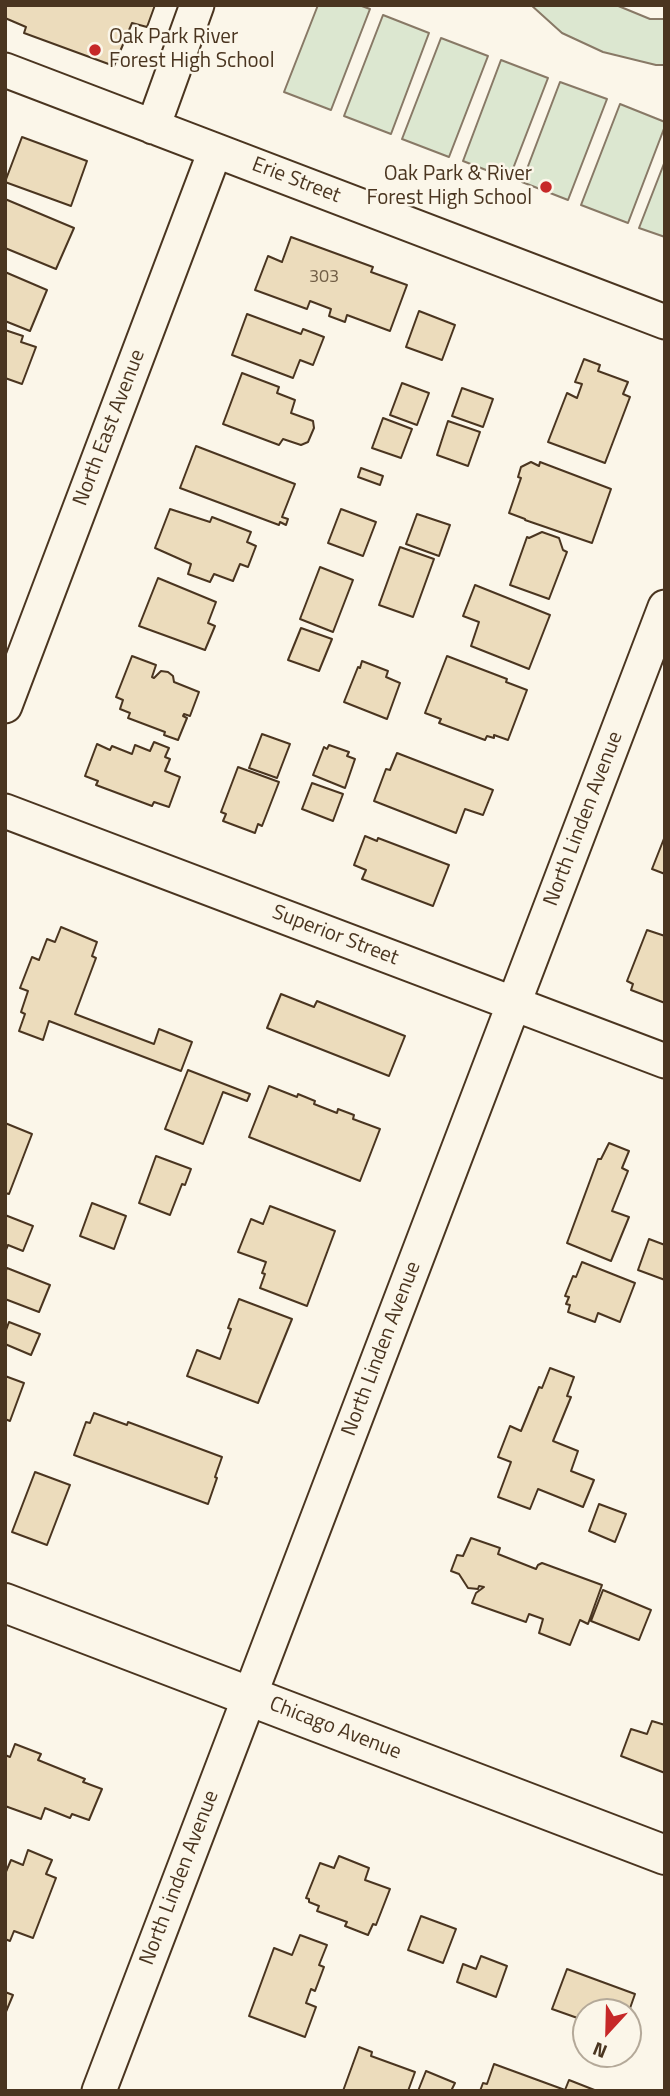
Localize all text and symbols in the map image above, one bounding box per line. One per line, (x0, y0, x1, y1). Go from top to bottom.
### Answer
place label: Oak Park River Forest High School (109, 25, 274, 75)
marker: Oak Park River Forest High School (87, 42, 103, 58)
street label: Erie Street (248, 153, 344, 209)
place label: Oak Park & River Forest High School (367, 162, 532, 212)
marker: Oak Park & River Forest High School (538, 179, 554, 195)
house number: 303 (309, 267, 339, 289)
street label: North East Avenue (69, 346, 151, 510)
street label: North Linden Avenue (539, 728, 629, 910)
street label: Superior Street (268, 900, 402, 972)
street label: North Linden Avenue (337, 1258, 427, 1440)
street label: Chicago Avenue (266, 1692, 404, 1766)
street label: North Linden Avenue (135, 1787, 225, 1969)
north arrow (572, 1998, 642, 2068)
text: N (588, 2035, 611, 2067)

